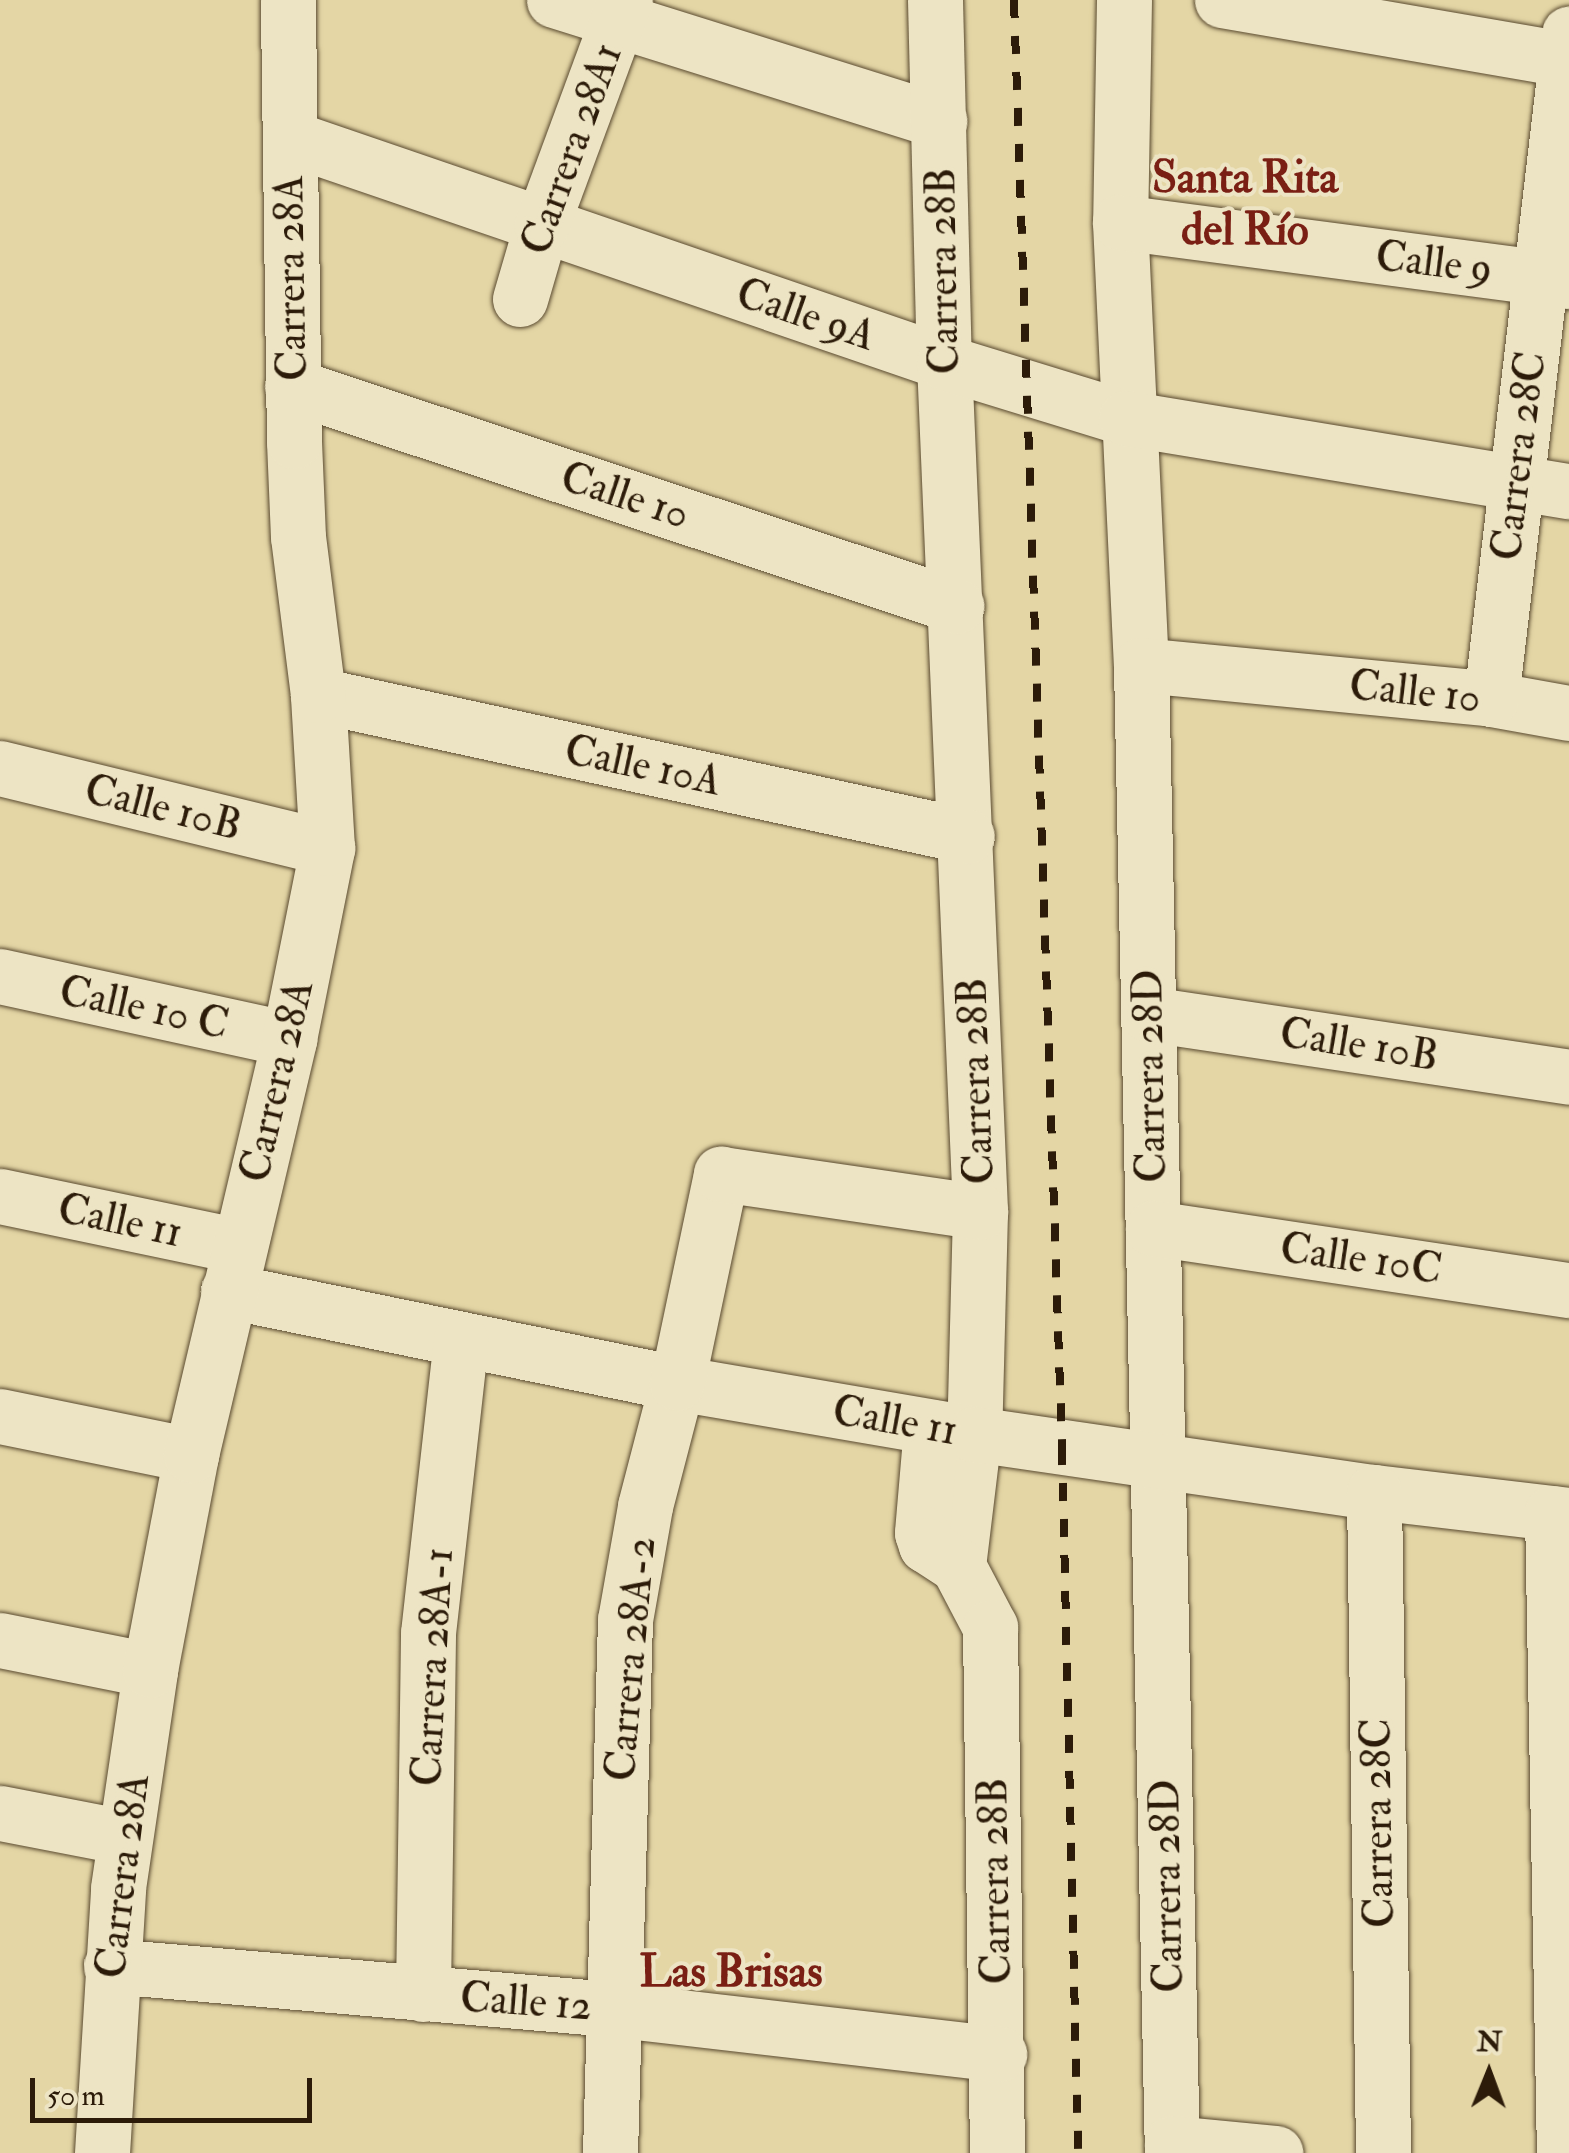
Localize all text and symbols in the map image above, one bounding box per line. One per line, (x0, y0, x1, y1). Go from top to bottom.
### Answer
street label: Carrera 28A1 (511, 37, 633, 261)
district label: Santa Rita del Río (1152, 152, 1338, 258)
street label: Carrera 28B (916, 167, 970, 375)
street label: Carrera 28A (264, 175, 318, 381)
street label: Calle 9 (1373, 231, 1495, 295)
street label: Calle 9A (730, 268, 882, 362)
street label: Carrera 28C (1481, 349, 1557, 563)
street label: Calle 10 (554, 452, 696, 540)
street label: Calle 10 (1347, 660, 1483, 724)
street label: Calle 10A (560, 725, 726, 807)
street label: Calle 10B (80, 764, 246, 852)
street label: Calle 10 C (55, 966, 233, 1050)
street label: Carrera 28D (1123, 969, 1177, 1183)
street label: Carrera 28A (229, 975, 325, 1187)
street label: Carrera 28B (947, 977, 1005, 1185)
street label: Calle 10B (1276, 1008, 1442, 1082)
street label: Calle 11 (53, 1183, 187, 1259)
street label: Calle 10C (1277, 1223, 1445, 1295)
street label: Calle 11 (829, 1385, 961, 1457)
street label: Carrera 28A-2 (595, 1535, 667, 1783)
street label: Carrera 28A-1 (402, 1546, 464, 1788)
street label: Carrera 28C (1351, 1718, 1405, 1928)
street label: Carrera 28A (85, 1771, 161, 1981)
street label: Carrera 28B (968, 1777, 1022, 1985)
street label: Carrera 28D (1140, 1779, 1194, 1993)
district label: Las Brisas (639, 1946, 823, 2000)
street label: Calle 12 (458, 1972, 594, 2032)
north arrow (1439, 2023, 1539, 2123)
text: N (1477, 2025, 1502, 2060)
scale bar (35, 2058, 318, 2120)
text: 50 m (47, 2077, 105, 2114)

